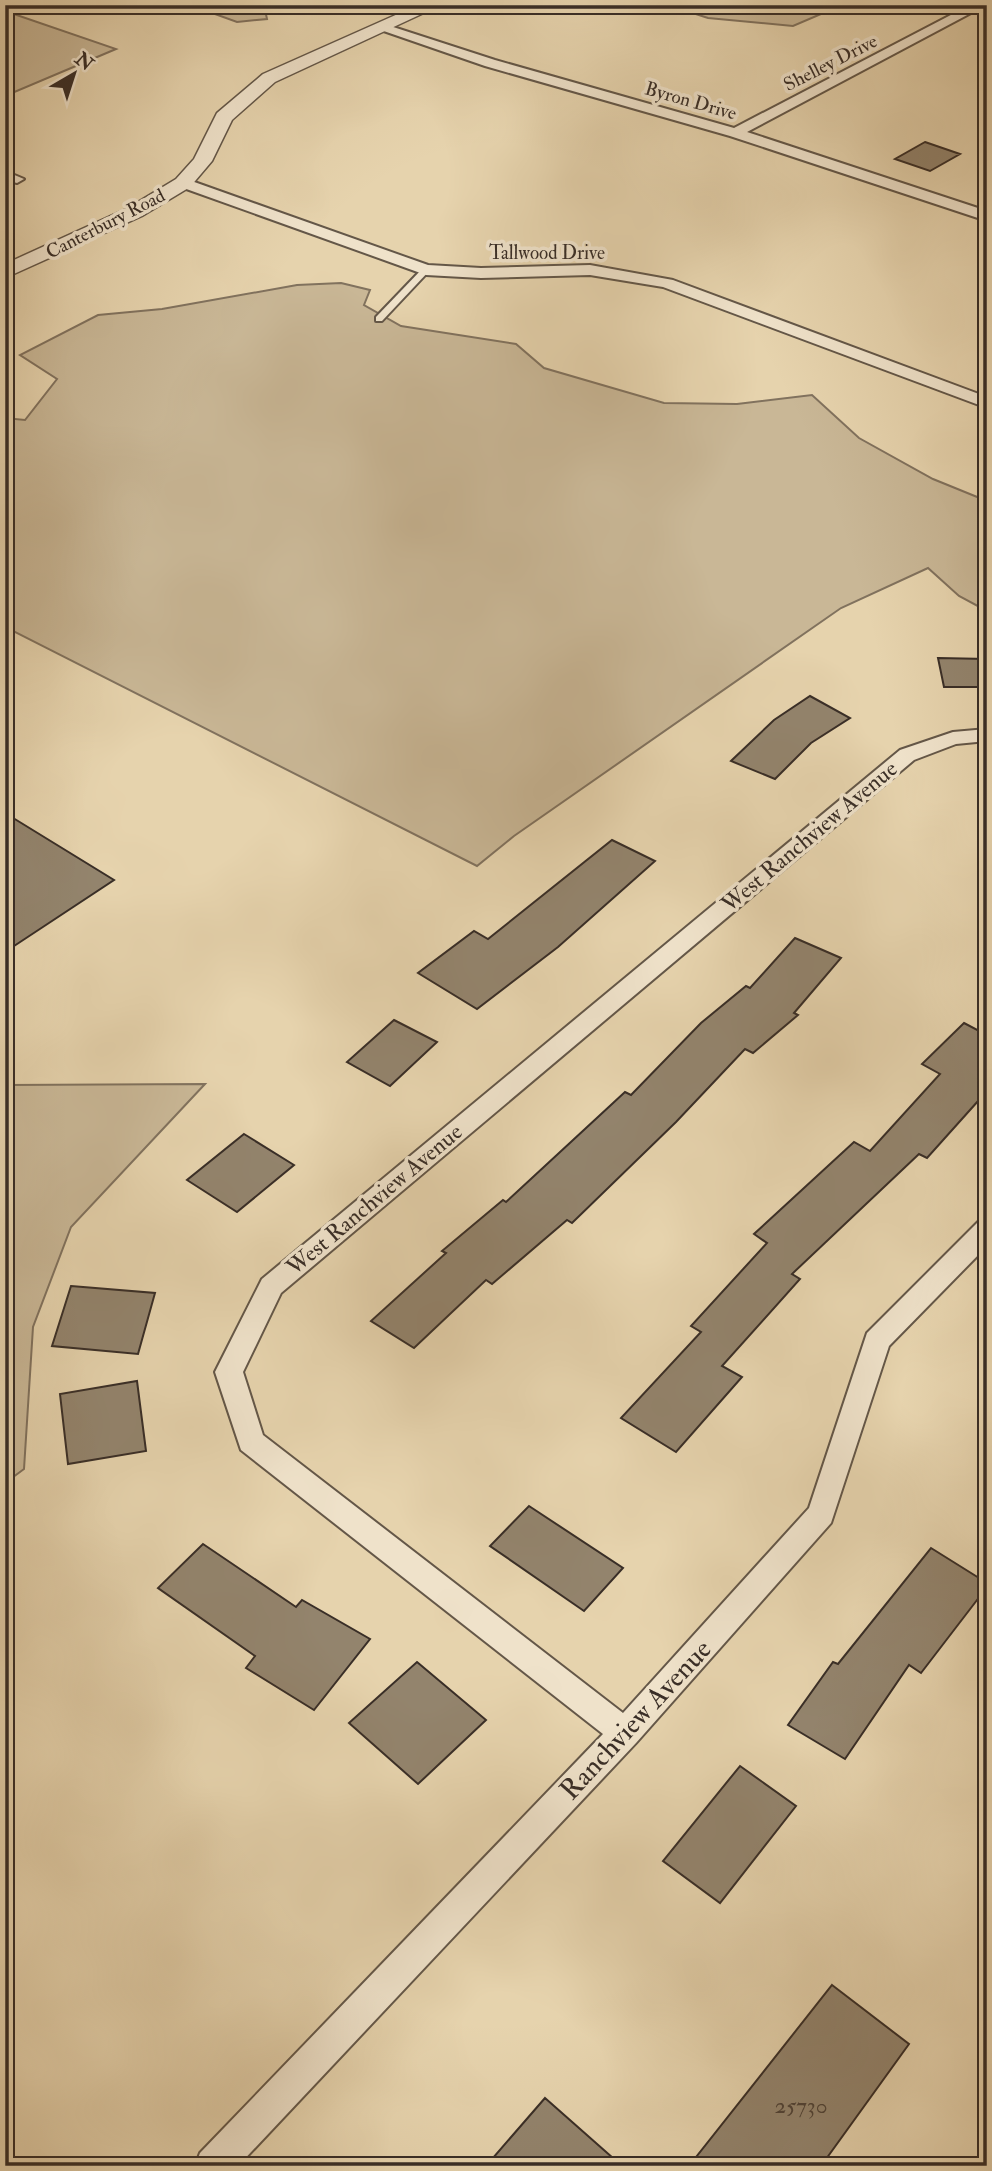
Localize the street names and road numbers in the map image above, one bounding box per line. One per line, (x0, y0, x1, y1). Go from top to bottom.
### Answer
street label: Shelley Drive (780, 29, 881, 97)
street label: Byron Drive (642, 76, 739, 125)
street label: Canterbury Road (42, 183, 170, 264)
street label: Tallwood Drive (489, 241, 605, 265)
street label: West Ranchview Avenue (715, 754, 904, 919)
street label: West Ranchview Avenue (280, 1117, 469, 1282)
street label: Ranchview Avenue (553, 1632, 720, 1808)

